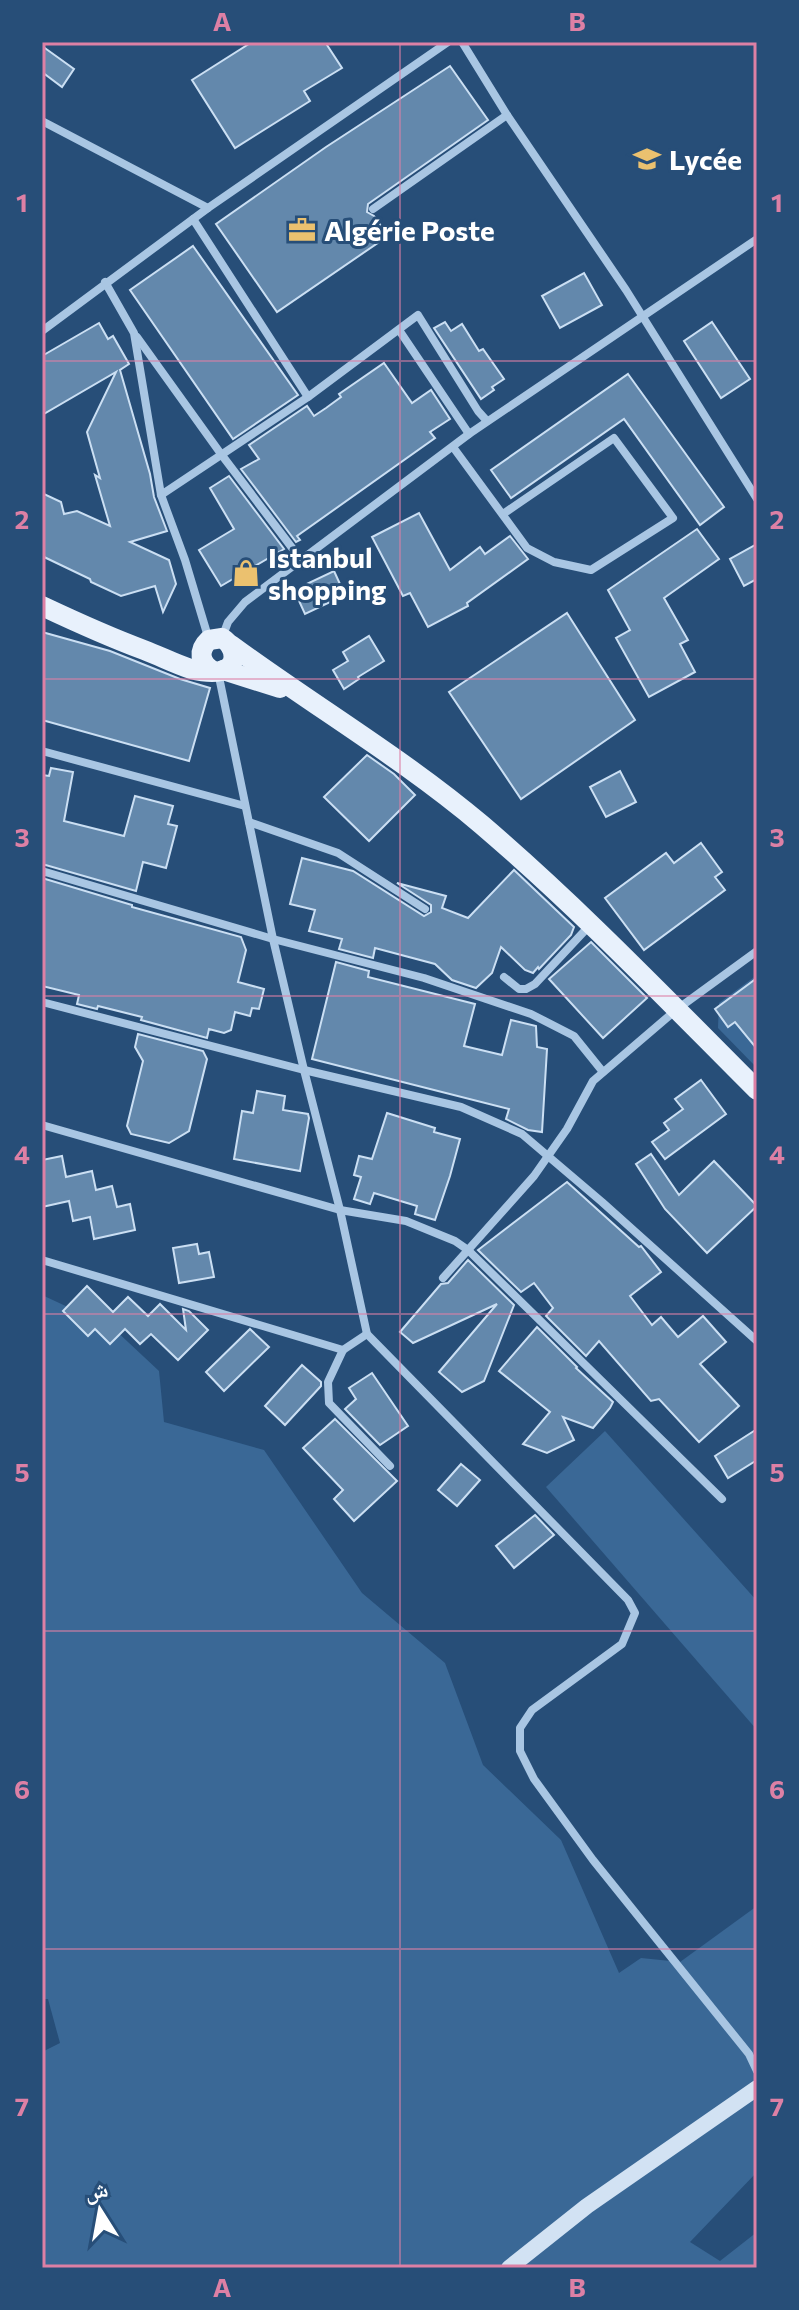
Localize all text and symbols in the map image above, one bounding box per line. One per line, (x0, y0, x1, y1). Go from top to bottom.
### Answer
text: A (213, 5, 232, 36)
text: B (568, 5, 586, 36)
place label: Lycée (669, 142, 742, 176)
school or university icon: Lycée (632, 144, 662, 174)
text: 1 (16, 186, 28, 217)
text: 1 (771, 186, 783, 217)
place label: Algérie Poste (324, 213, 495, 247)
office icon: Algérie Poste (287, 215, 317, 245)
text: 2 (15, 503, 29, 534)
text: 2 (770, 503, 784, 534)
place label: Istanbul shopping (268, 540, 387, 606)
shop icon: Istanbul shopping (231, 558, 261, 588)
text: 3 (14, 821, 30, 852)
text: 3 (769, 821, 785, 852)
text: 4 (14, 1138, 30, 1169)
text: 4 (769, 1138, 785, 1169)
text: 5 (14, 1456, 30, 1487)
text: 5 (769, 1456, 785, 1487)
text: 6 (14, 1773, 30, 1804)
text: 6 (769, 1773, 785, 1804)
text: 7 (15, 2090, 29, 2121)
text: 7 (770, 2090, 784, 2121)
north arrow (60, 2170, 140, 2250)
text: ش (82, 2174, 110, 2206)
text: A (213, 2271, 232, 2302)
text: B (568, 2271, 586, 2302)

